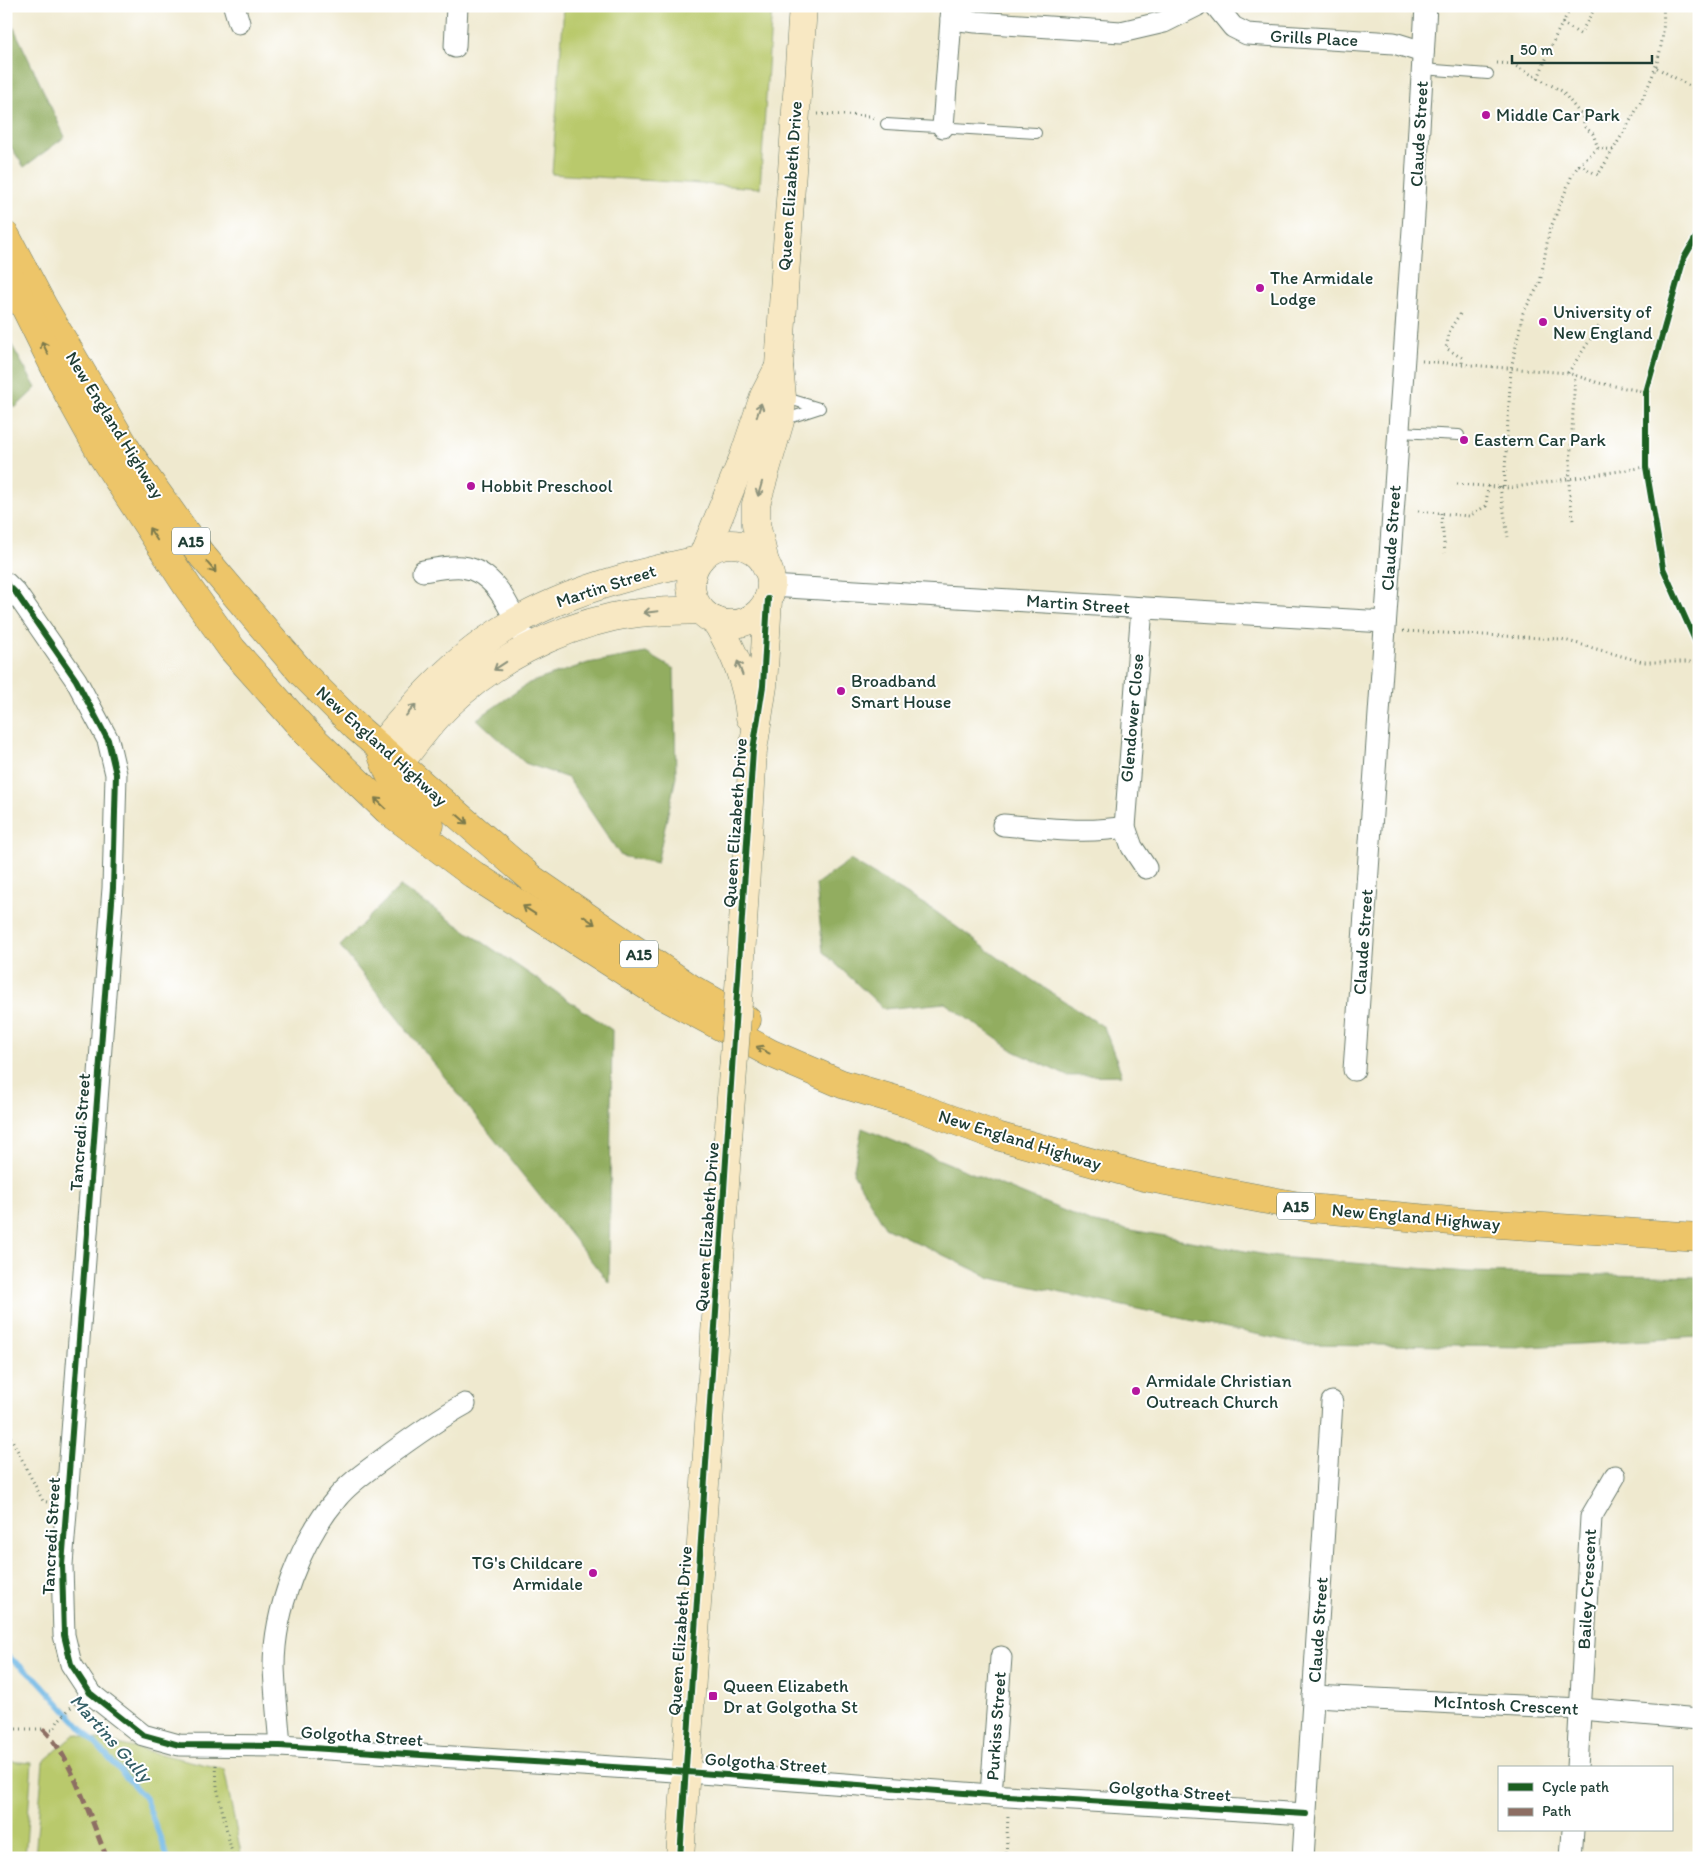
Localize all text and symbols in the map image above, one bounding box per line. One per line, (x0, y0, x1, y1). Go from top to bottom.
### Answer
street label: Grills Place (1269, 25, 1359, 51)
scale bar (1512, 32, 1652, 64)
text: 50 m (1520, 41, 1553, 59)
street label: Claude Street (1405, 80, 1433, 188)
street label: Queen Elizabeth Drive (773, 100, 807, 272)
place label: Middle Car Park (1496, 104, 1621, 126)
marker: Middle Car Park (1480, 109, 1492, 121)
place label: The Armidale Lodge (1270, 267, 1373, 310)
marker: The Armidale Lodge (1254, 282, 1266, 294)
place label: University of New England (1553, 301, 1653, 344)
marker: University of New England (1537, 316, 1549, 328)
one-way arrow (40, 341, 49, 356)
street label: New England Highway (61, 347, 169, 503)
one-way arrow (755, 403, 764, 418)
place label: Eastern Car Park (1474, 429, 1607, 451)
marker: Eastern Car Park (1458, 434, 1470, 446)
place label: Hobbit Preschool (481, 475, 613, 497)
marker: Hobbit Preschool (465, 480, 477, 492)
one-way arrow (755, 481, 765, 497)
street label: Claude Street (1376, 484, 1406, 592)
one-way arrow (148, 527, 158, 541)
road number: A15 (172, 528, 210, 554)
street label: Martin Street (553, 559, 659, 613)
one-way arrow (206, 560, 217, 573)
street label: Martin Street (1025, 589, 1131, 619)
one-way arrow (644, 607, 660, 617)
street label: Glendower Close (1115, 653, 1149, 783)
one-way arrow (493, 661, 507, 671)
one-way arrow (735, 661, 744, 676)
place label: Broadband Smart House (851, 670, 951, 713)
street label: New England Highway (312, 681, 453, 811)
marker: Broadband Smart House (835, 685, 847, 697)
one-way arrow (405, 704, 417, 717)
street label: Queen Elizabeth Drive (718, 737, 752, 909)
one-way arrow (373, 797, 386, 809)
one-way arrow (456, 814, 469, 825)
street label: Claude Street (1348, 888, 1378, 996)
one-way arrow (522, 904, 536, 914)
one-way arrow (582, 915, 596, 925)
road number: A15 (620, 941, 658, 968)
one-way arrow (757, 1044, 771, 1054)
street label: Tancredi Street (65, 1072, 95, 1192)
street label: New England Highway (936, 1105, 1105, 1175)
street label: Queen Elizabeth Drive (690, 1141, 724, 1313)
road number: A15 (1277, 1192, 1315, 1220)
street label: New England Highway (1331, 1199, 1502, 1235)
place label: Armidale Christian Outreach Church (1146, 1370, 1292, 1413)
marker: Armidale Christian Outreach Church (1130, 1385, 1142, 1397)
street label: Tancredi Street (37, 1476, 65, 1596)
street label: Bailey Crescent (1573, 1528, 1601, 1650)
street label: Queen Elizabeth Drive (663, 1545, 697, 1717)
place label: TG's Childcare Armidale (472, 1552, 583, 1595)
marker: TG's Childcare Armidale (587, 1567, 599, 1579)
street label: Claude Street (1303, 1576, 1333, 1684)
street label: Purkiss Street (981, 1671, 1011, 1781)
place label: Queen Elizabeth Dr at Golgotha St (723, 1675, 858, 1718)
water label: Martins Gully (65, 1689, 158, 1789)
marker: Queen Elizabeth Dr at Golgotha St (707, 1690, 719, 1702)
street label: McIntosh Crescent (1433, 1690, 1579, 1720)
street label: Golgotha Street (300, 1721, 424, 1751)
street label: Golgotha Street (704, 1748, 828, 1778)
legend (1498, 1766, 1672, 1832)
street label: Golgotha Street (1108, 1776, 1232, 1806)
text: Cycle path (1542, 1778, 1609, 1796)
text: Path (1542, 1802, 1571, 1820)

